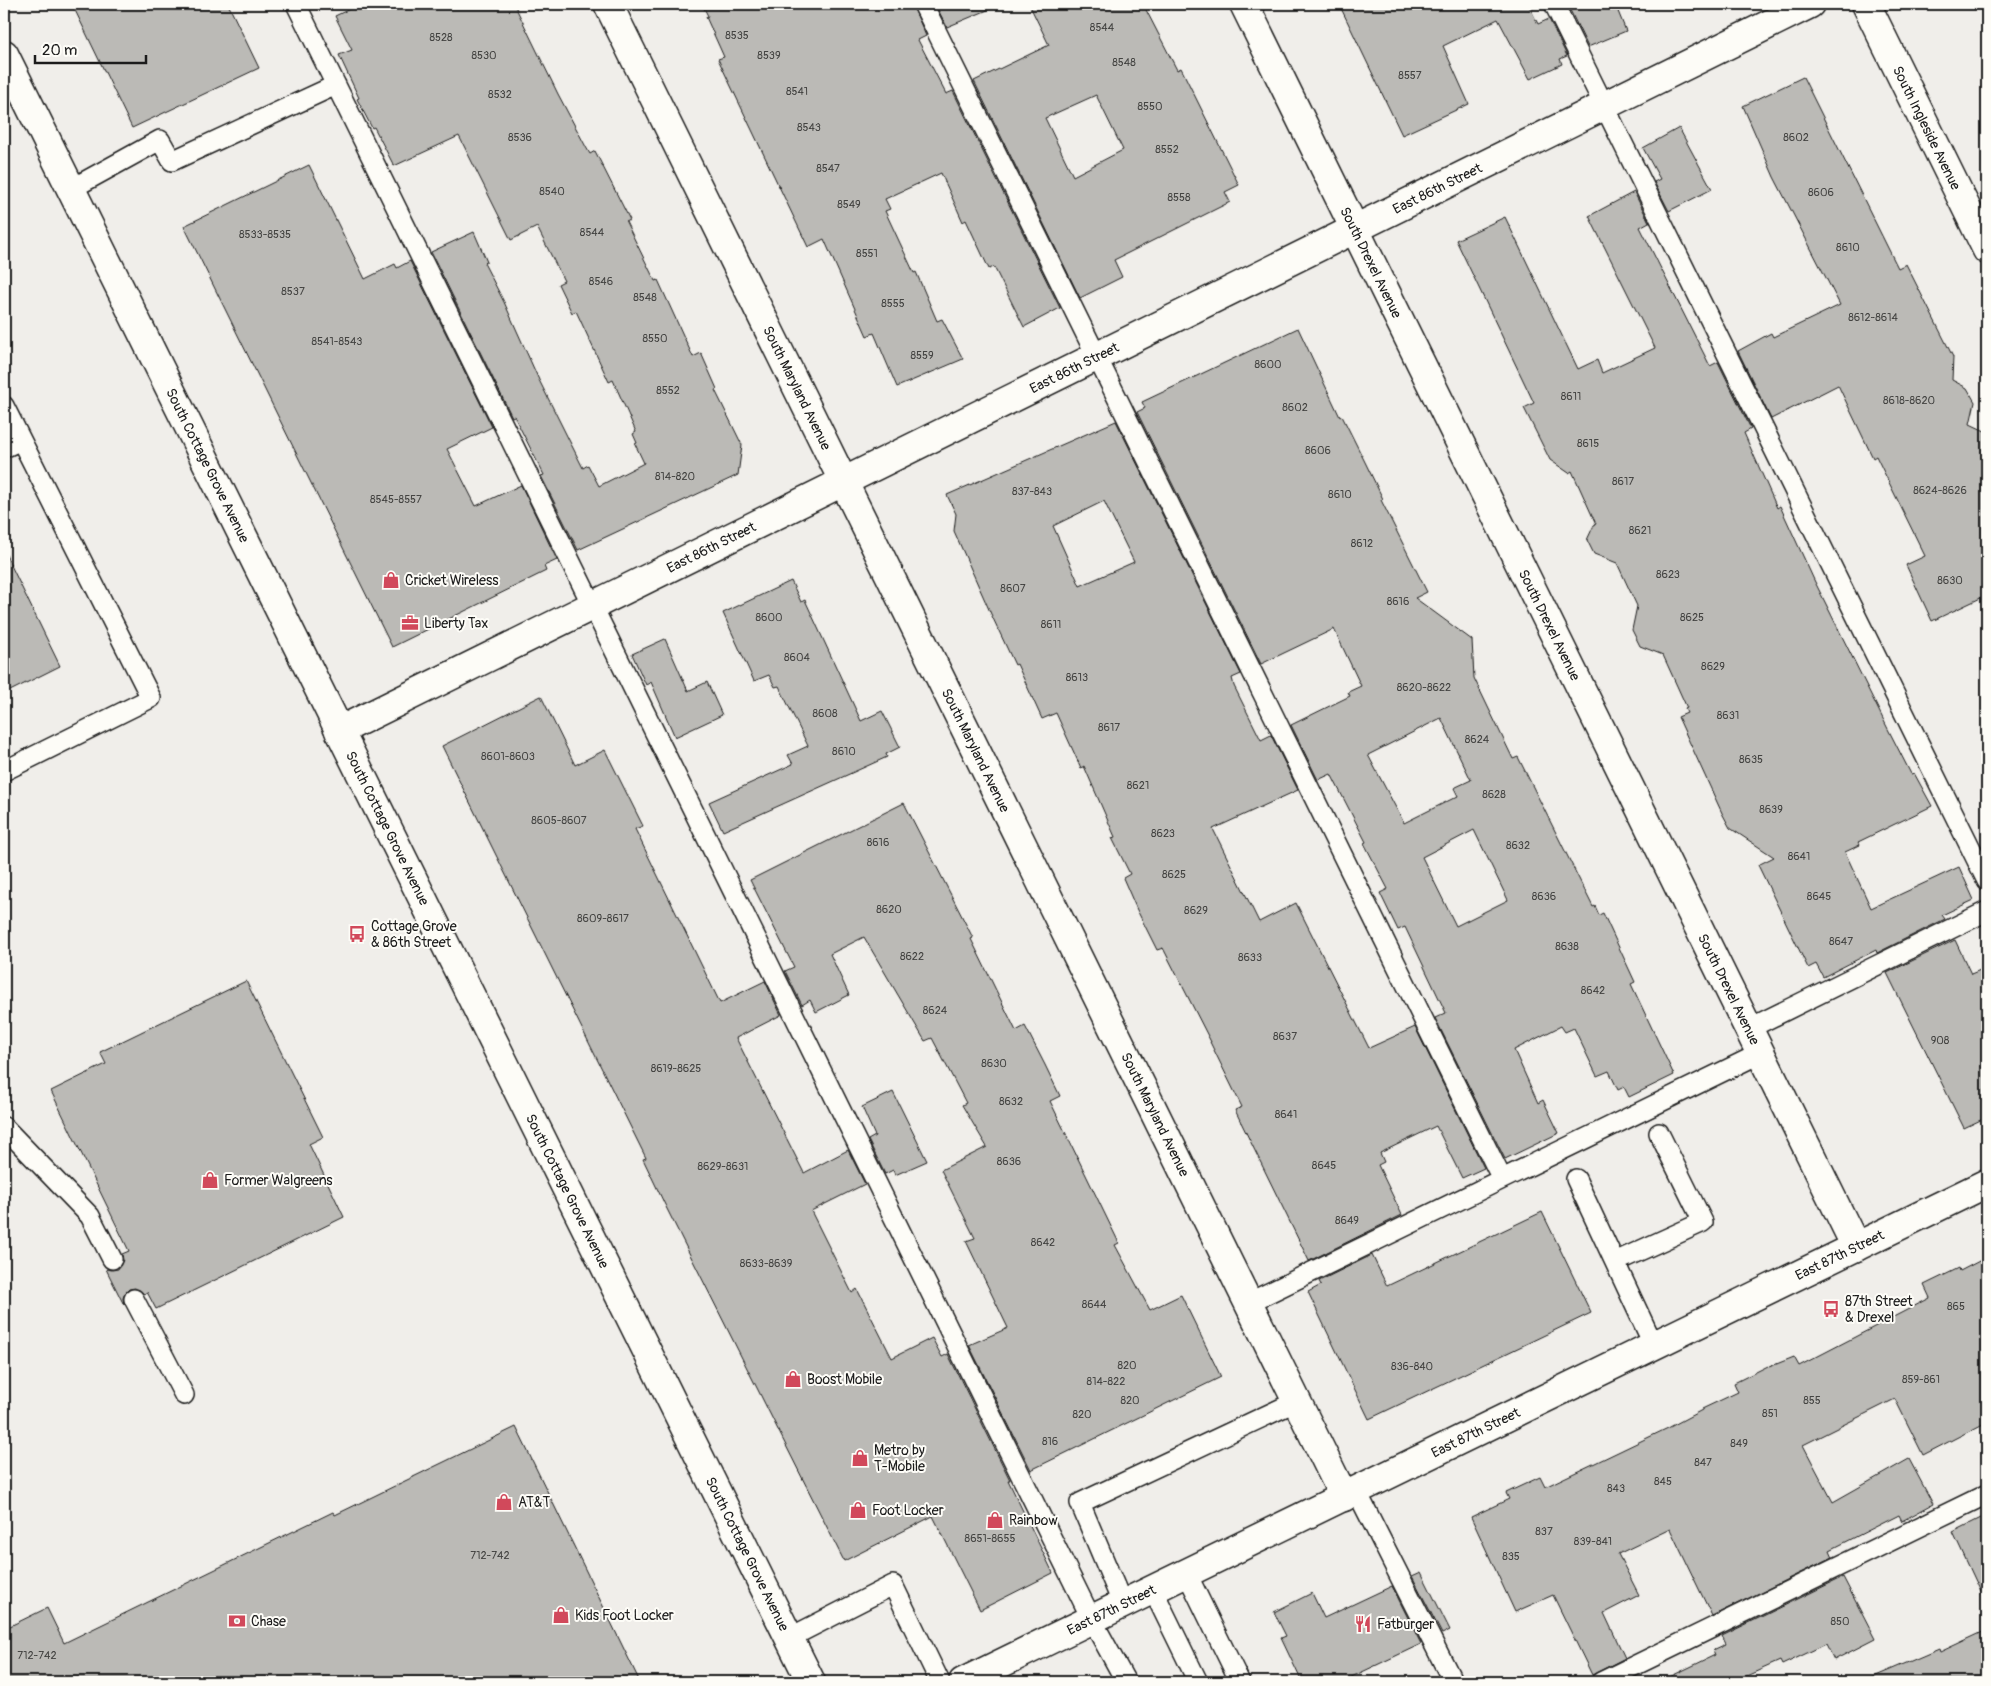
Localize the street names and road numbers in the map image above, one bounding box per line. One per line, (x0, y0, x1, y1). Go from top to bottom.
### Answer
street label: South Ingleside Avenue (1889, 63, 1965, 193)
street label: East 86th Street (1390, 159, 1485, 217)
street label: South Drexel Avenue (1337, 204, 1406, 321)
street label: South Maryland Avenue (760, 323, 835, 453)
street label: East 86th Street (1027, 338, 1122, 397)
street label: South Cottage Grove Avenue (163, 385, 253, 545)
street label: East 86th Street (664, 518, 759, 576)
street label: South Drexel Avenue (1515, 566, 1584, 683)
street label: South Maryland Avenue (938, 686, 1014, 815)
street label: South Cottage Grove Avenue (342, 748, 433, 908)
street label: South Drexel Avenue (1694, 931, 1764, 1048)
street label: South Maryland Avenue (1118, 1050, 1193, 1179)
street label: South Cottage Grove Avenue (522, 1111, 613, 1271)
street label: East 87th Street (1792, 1226, 1887, 1284)
street label: East 87th Street (1428, 1403, 1523, 1461)
street label: South Cottage Grove Avenue (702, 1474, 793, 1634)
street label: East 87th Street (1064, 1581, 1159, 1639)

